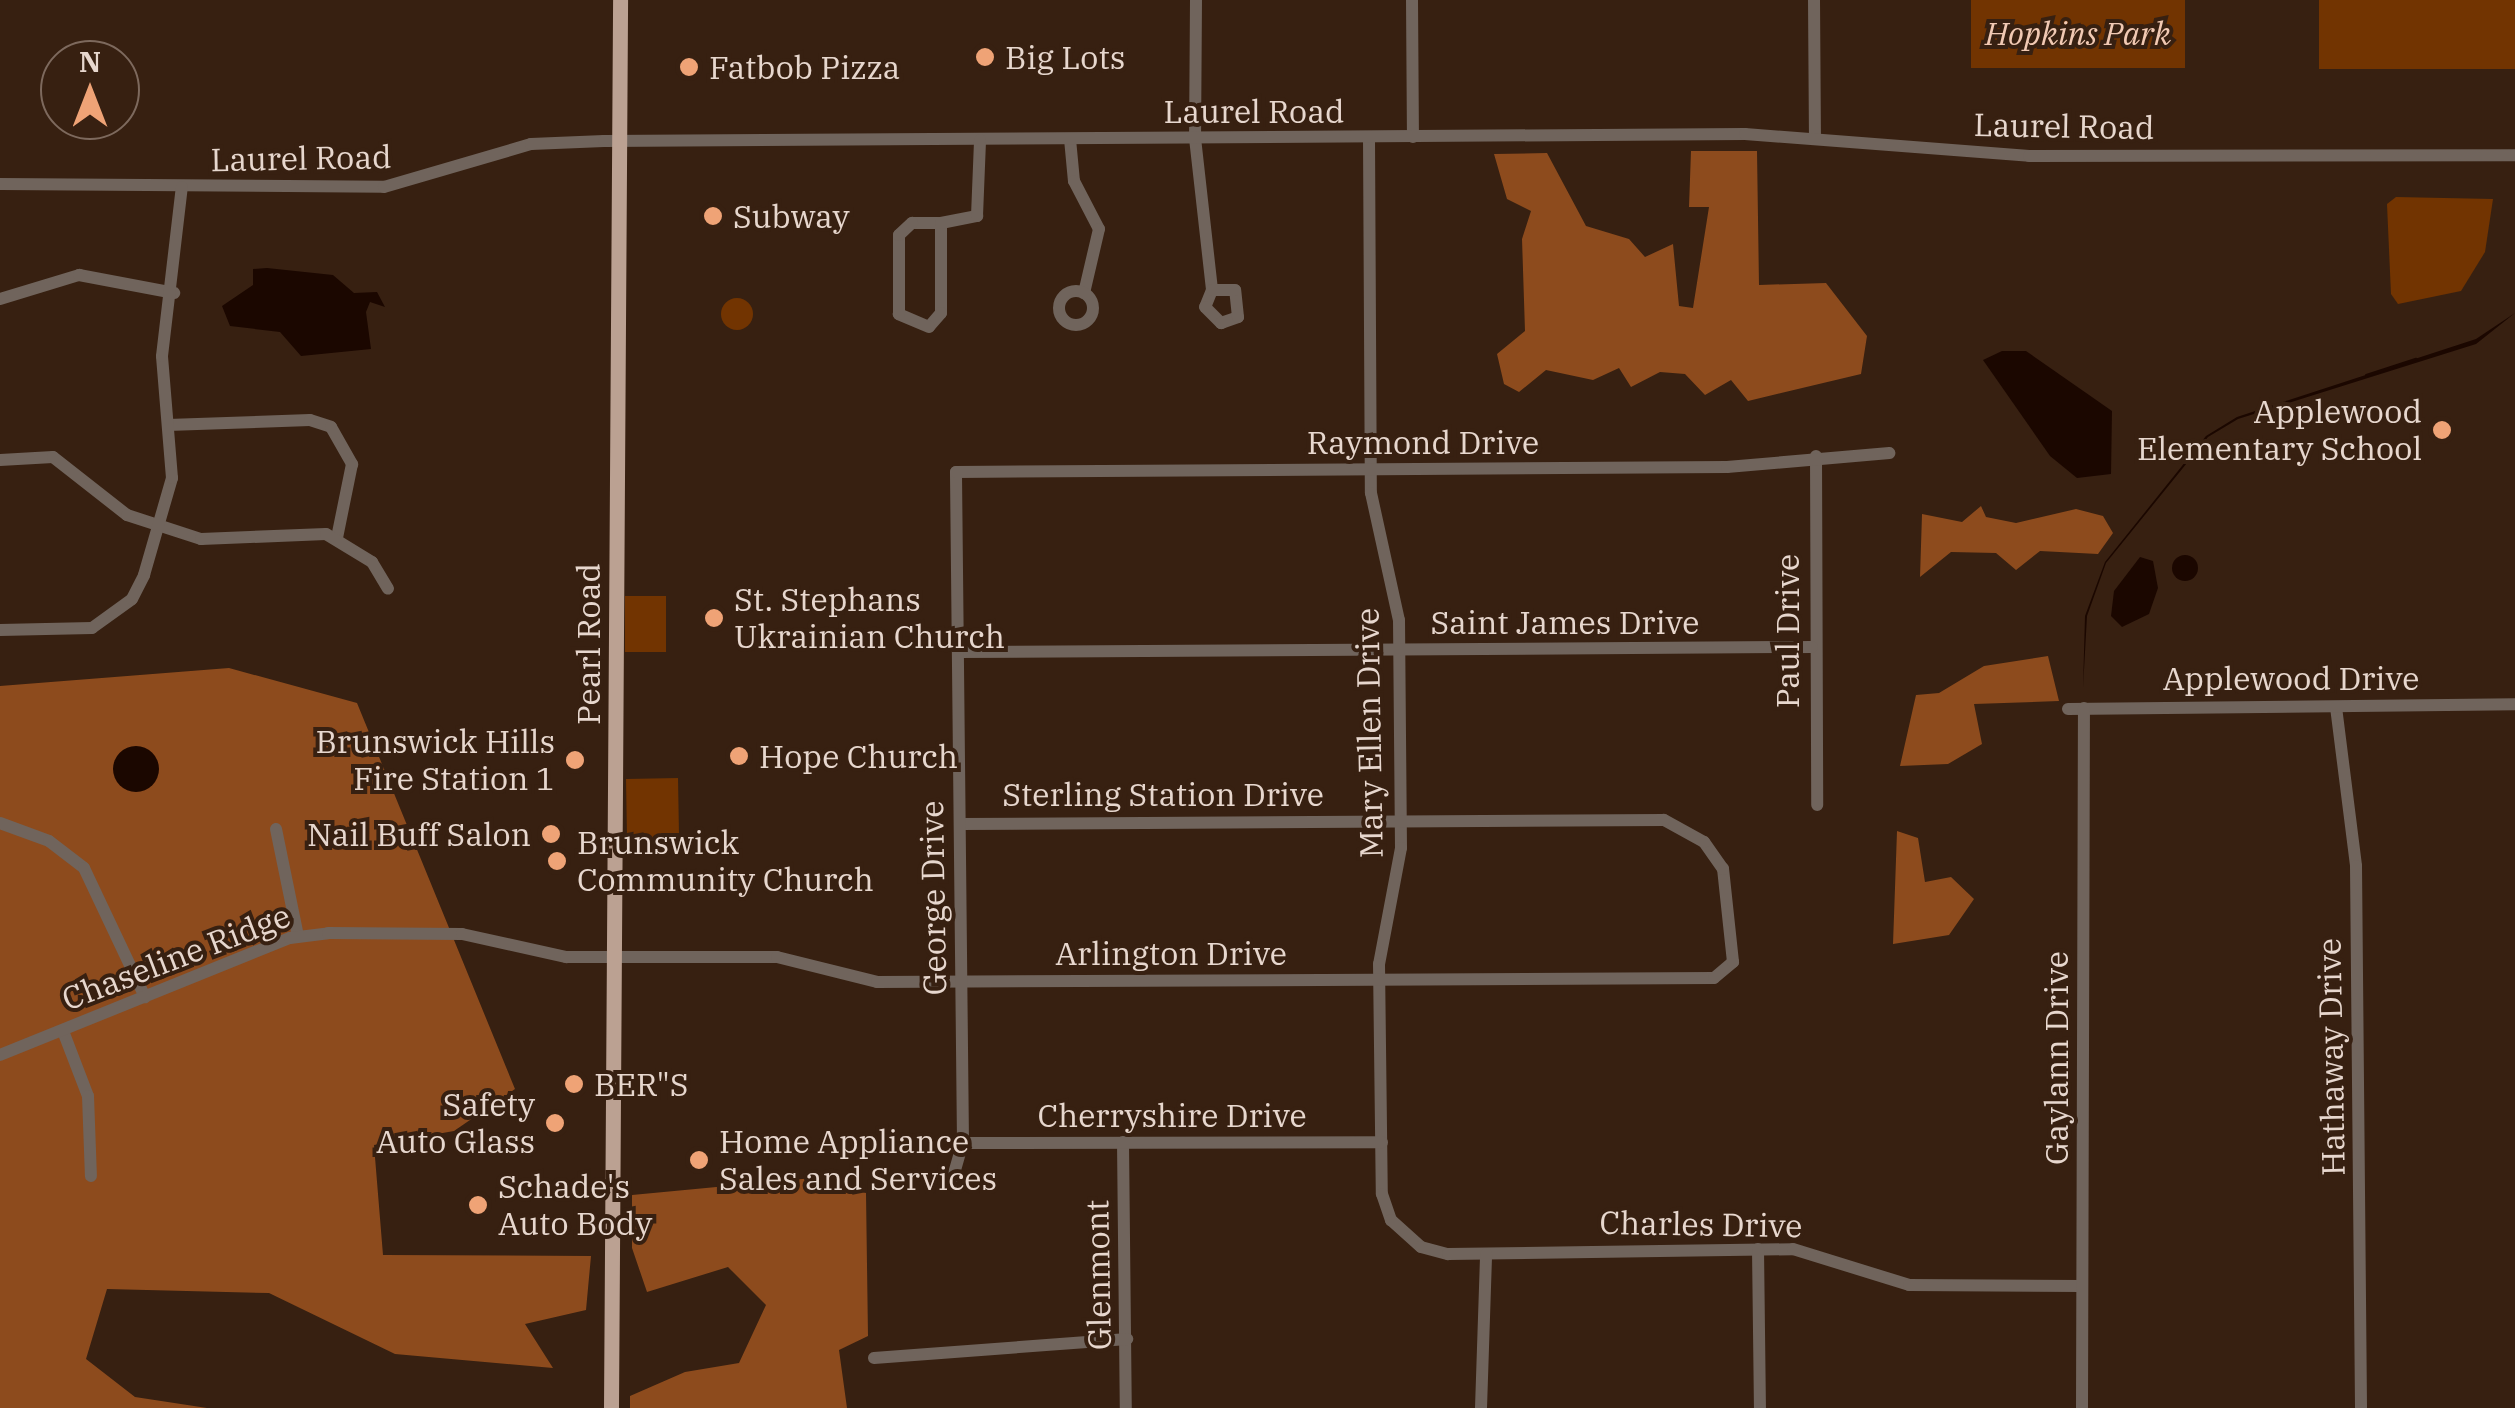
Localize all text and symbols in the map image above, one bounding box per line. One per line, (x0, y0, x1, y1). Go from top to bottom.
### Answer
park label: Hopkins Park (1985, 14, 2171, 52)
place label: Big Lots (1005, 38, 1125, 76)
north arrow (40, 40, 140, 140)
text: N (79, 43, 101, 80)
marker: Big Lots (974, 46, 996, 68)
place label: Fatbob Pizza (709, 48, 900, 86)
marker: Fatbob Pizza (678, 56, 700, 78)
street label: Laurel Road (1164, 92, 1344, 130)
street label: Laurel Road (1973, 105, 2155, 147)
street label: Laurel Road (210, 137, 392, 179)
place label: Subway (733, 197, 850, 235)
marker: Subway (702, 205, 724, 227)
place label: Applewood Elementary School (2137, 393, 2422, 468)
marker: Applewood Elementary School (2431, 419, 2453, 441)
street label: Raymond Drive (1307, 423, 1539, 461)
street label: Paul Drive (1768, 554, 1806, 708)
street label: Pearl Road (569, 563, 607, 725)
place label: St. Stephans Ukrainian Church (734, 581, 1005, 656)
street label: Saint James Drive (1431, 603, 1699, 641)
marker: St. Stephans Ukrainian Church (703, 607, 725, 629)
street label: Mary Ellen Drive (1348, 607, 1390, 859)
street label: Applewood Drive (2163, 659, 2419, 697)
place label: Brunswick Hills Fire Station 1 (315, 723, 555, 798)
place label: Hope Church (759, 737, 958, 775)
marker: Hope Church (728, 745, 750, 767)
marker: Brunswick Hills Fire Station 1 (564, 749, 586, 771)
street label: Sterling Station Drive (1002, 775, 1324, 813)
street label: George Drive (912, 800, 954, 996)
place label: Nail Buff Salon (307, 815, 531, 853)
marker: Nail Buff Salon (540, 823, 562, 845)
place label: Brunswick Community Church (577, 824, 874, 899)
marker: Brunswick Community Church (546, 850, 568, 872)
street label: Chaseline Ridge (57, 896, 295, 1018)
street label: Arlington Drive (1055, 934, 1287, 972)
street label: Hathaway Drive (2310, 938, 2352, 1176)
street label: Gaylann Drive (2037, 951, 2075, 1165)
place label: BER"S (594, 1065, 689, 1103)
marker: BER"S (563, 1073, 585, 1095)
place label: Safety Auto Glass (376, 1086, 535, 1161)
street label: Cherryshire Drive (1037, 1096, 1307, 1134)
marker: Safety Auto Glass (544, 1112, 566, 1134)
place label: Home Appliance Sales and Services (719, 1123, 997, 1198)
marker: Home Appliance Sales and Services (688, 1149, 710, 1171)
place label: Schade's Auto Body (498, 1168, 652, 1243)
marker: Schade's Auto Body (467, 1194, 489, 1216)
street label: Glenmont (1077, 1199, 1119, 1351)
street label: Charles Drive (1599, 1203, 1803, 1245)

